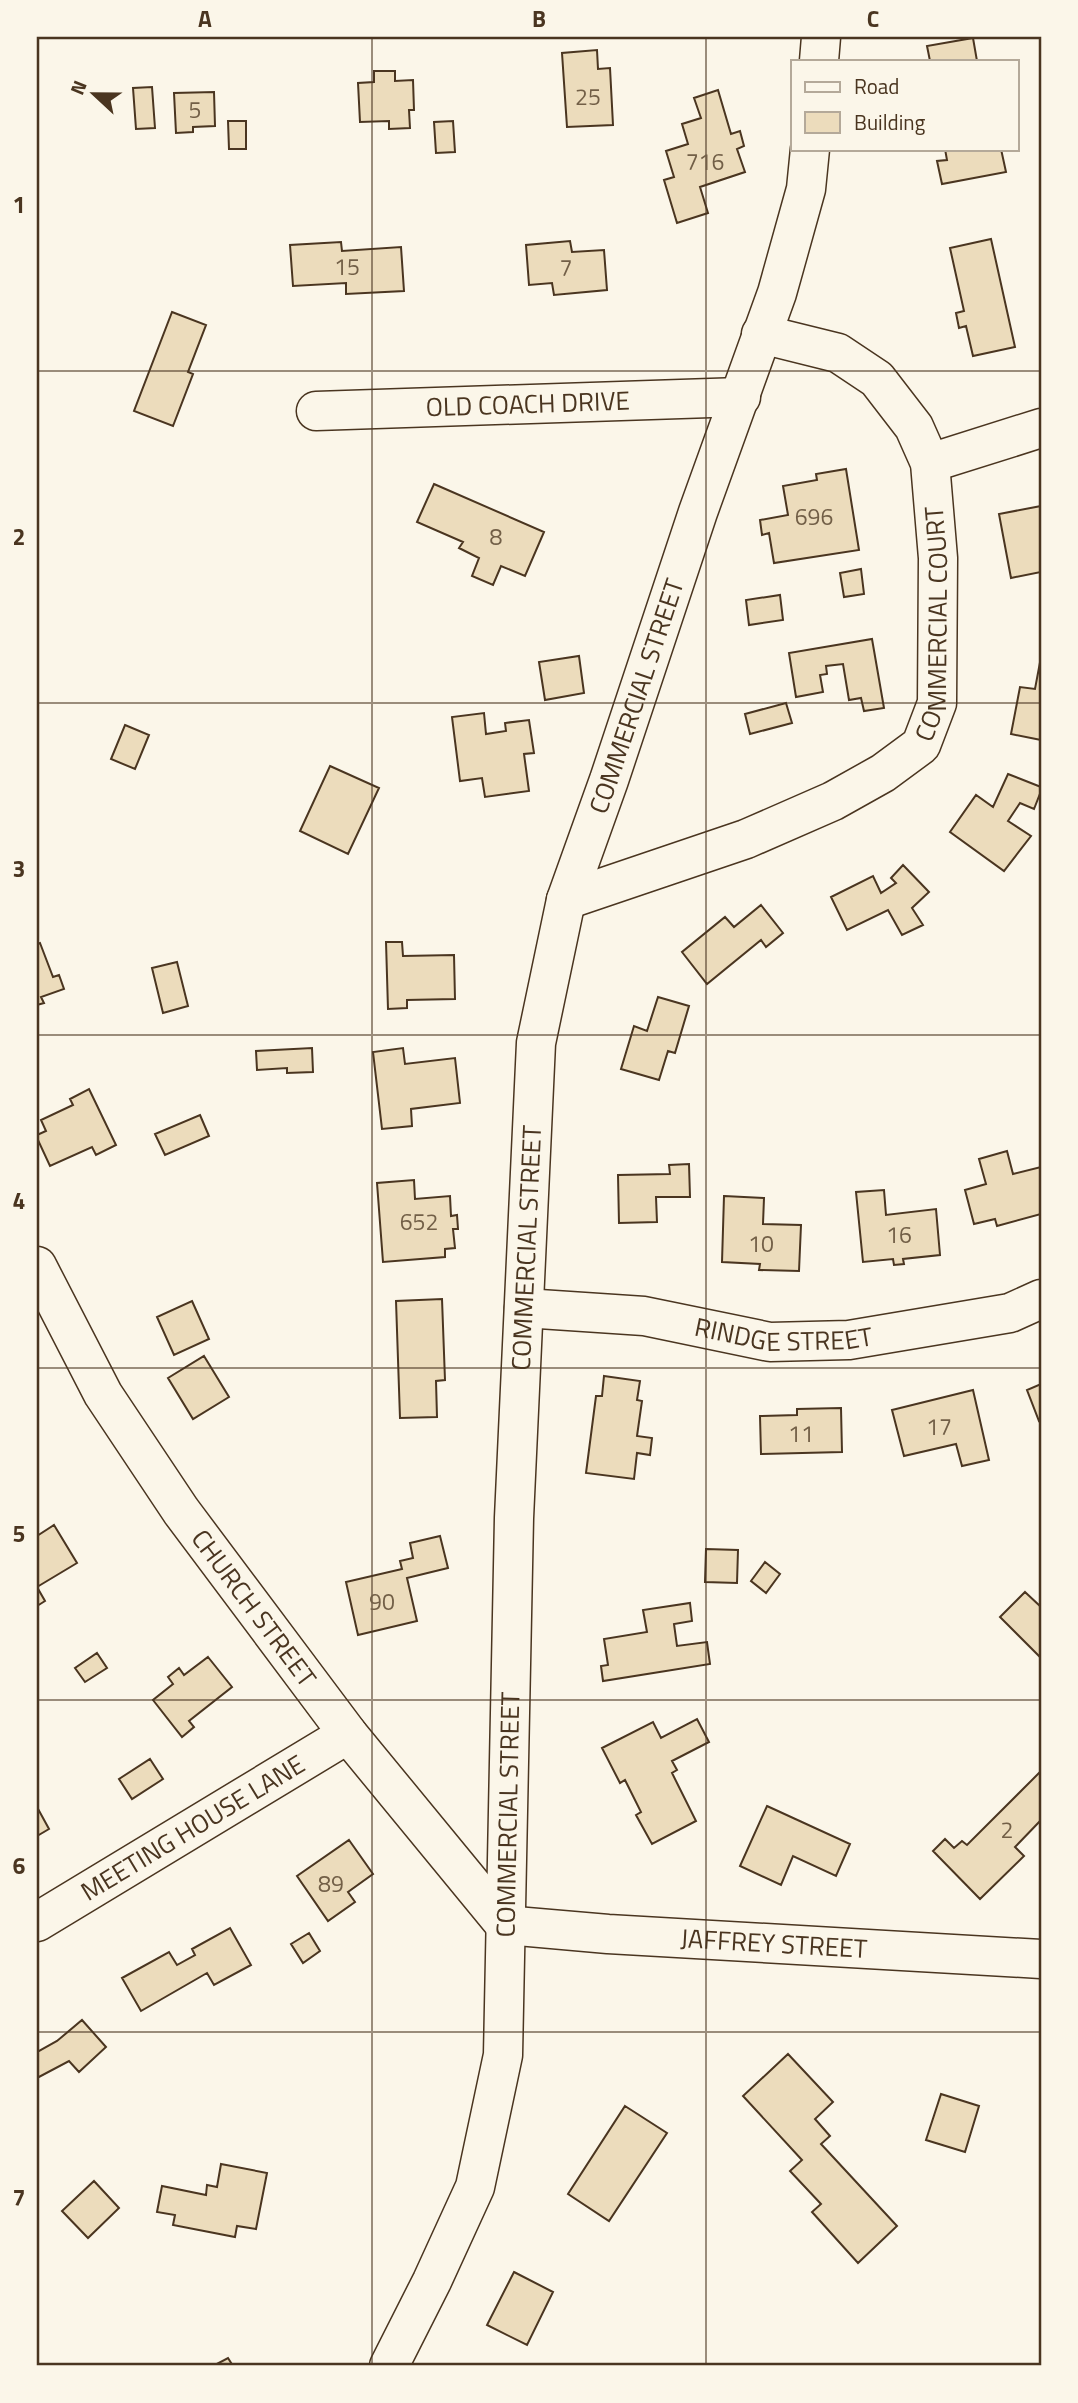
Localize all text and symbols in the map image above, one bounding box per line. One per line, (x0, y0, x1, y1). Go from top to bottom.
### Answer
text: A (198, 1, 212, 36)
text: B (532, 1, 546, 36)
text: C (867, 1, 879, 36)
north arrow (60, 60, 130, 130)
legend (791, 60, 1018, 150)
text: Road (854, 70, 899, 102)
text: N (62, 76, 94, 99)
house number: 25 (575, 79, 601, 114)
house number: 5 (189, 92, 201, 127)
text: Building (854, 106, 926, 138)
house number: 716 (686, 144, 724, 179)
text: 1 (13, 187, 25, 222)
house number: 15 (334, 249, 360, 284)
house number: 7 (560, 250, 572, 285)
street label: OLD COACH DRIVE (425, 381, 631, 426)
house number: 696 (795, 499, 833, 534)
street label: COMMERCIAL COURT (904, 504, 957, 747)
text: 2 (13, 519, 25, 554)
house number: 8 (490, 519, 503, 554)
street label: COMMERCIAL STREET (578, 573, 694, 819)
text: 3 (13, 851, 25, 886)
street label: COMMERCIAL STREET (501, 1124, 551, 1372)
text: 4 (13, 1183, 25, 1218)
house number: 652 (400, 1204, 438, 1239)
house number: 16 (886, 1217, 912, 1252)
house number: 10 (748, 1226, 774, 1261)
street label: RINDGE STREET (691, 1307, 876, 1361)
house number: 17 (926, 1409, 952, 1444)
house number: 11 (788, 1416, 814, 1451)
text: 5 (13, 1516, 25, 1551)
street label: CHURCH STREET (182, 1521, 326, 1695)
house number: 90 (369, 1584, 395, 1619)
street label: COMMERCIAL STREET (485, 1691, 529, 1938)
street label: MEETING HOUSE LANE (73, 1745, 312, 1910)
house number: 2 (1001, 1812, 1013, 1847)
text: 6 (13, 1848, 26, 1883)
house number: 89 (318, 1866, 344, 1901)
street label: JAFFREY STREET (680, 1918, 869, 1968)
text: 7 (13, 2180, 25, 2215)

